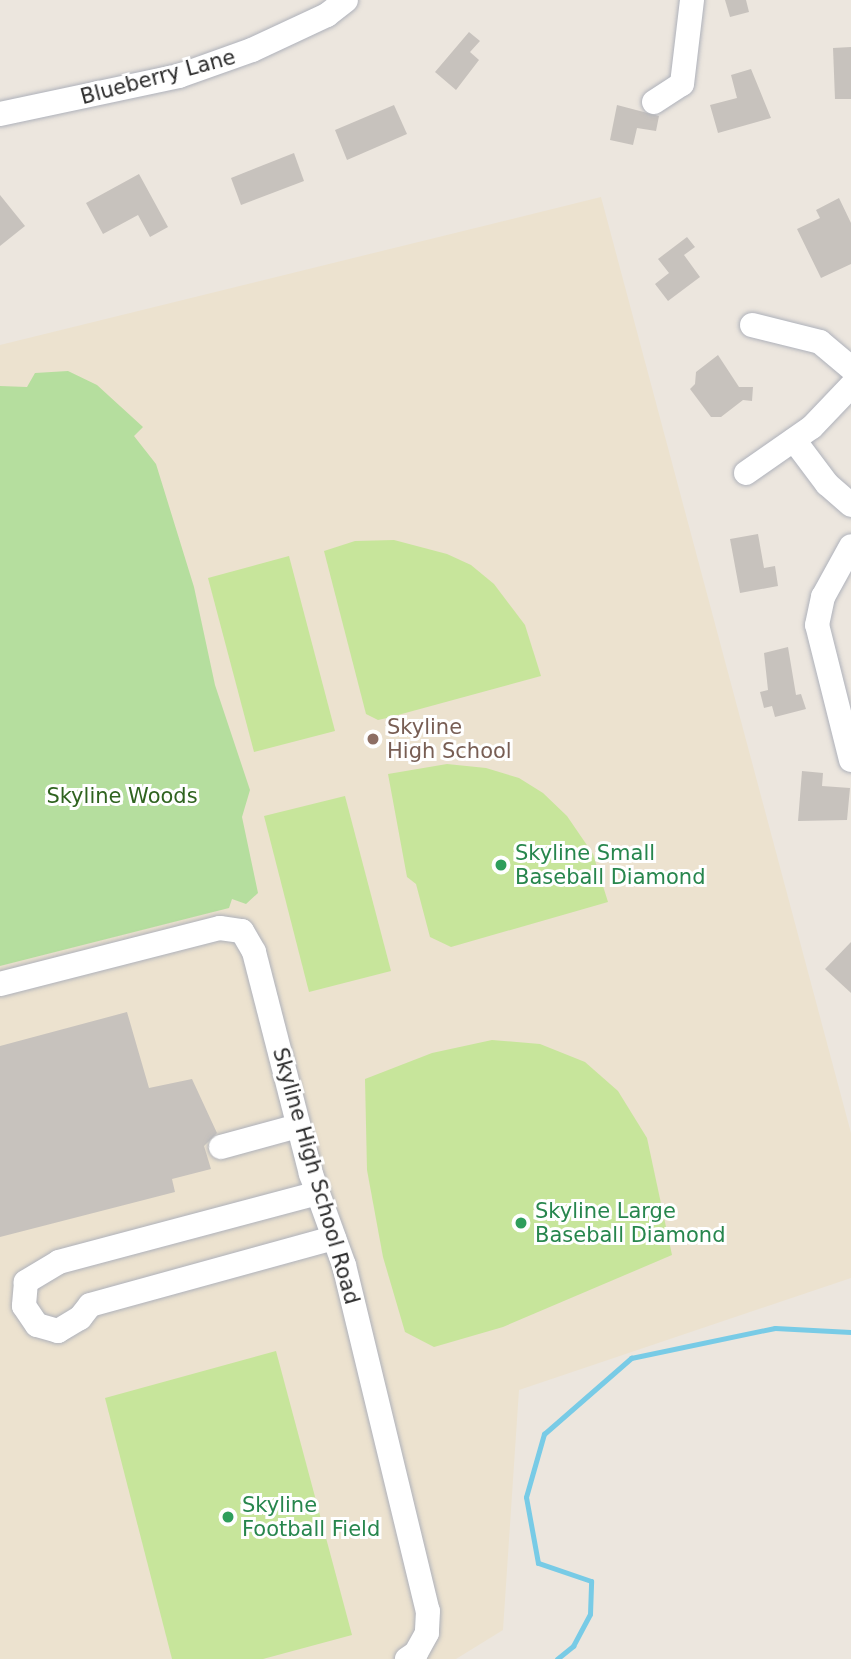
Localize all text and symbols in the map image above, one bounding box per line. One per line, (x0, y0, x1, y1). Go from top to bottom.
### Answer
street label: Blueberry Lane (78, 44, 238, 110)
place label: Skyline High School (387, 714, 512, 764)
marker: Skyline High School (365, 731, 381, 747)
park label: Skyline Woods (46, 783, 198, 809)
place label: Skyline Small Baseball Diamond (515, 840, 705, 890)
marker: Skyline Small Baseball Diamond (493, 857, 509, 873)
street label: Skyline High School Road (267, 1045, 365, 1307)
place label: Skyline Large Baseball Diamond (535, 1198, 725, 1248)
marker: Skyline Large Baseball Diamond (513, 1215, 529, 1231)
place label: Skyline Football Field (242, 1492, 380, 1542)
marker: Skyline Football Field (220, 1509, 236, 1525)

